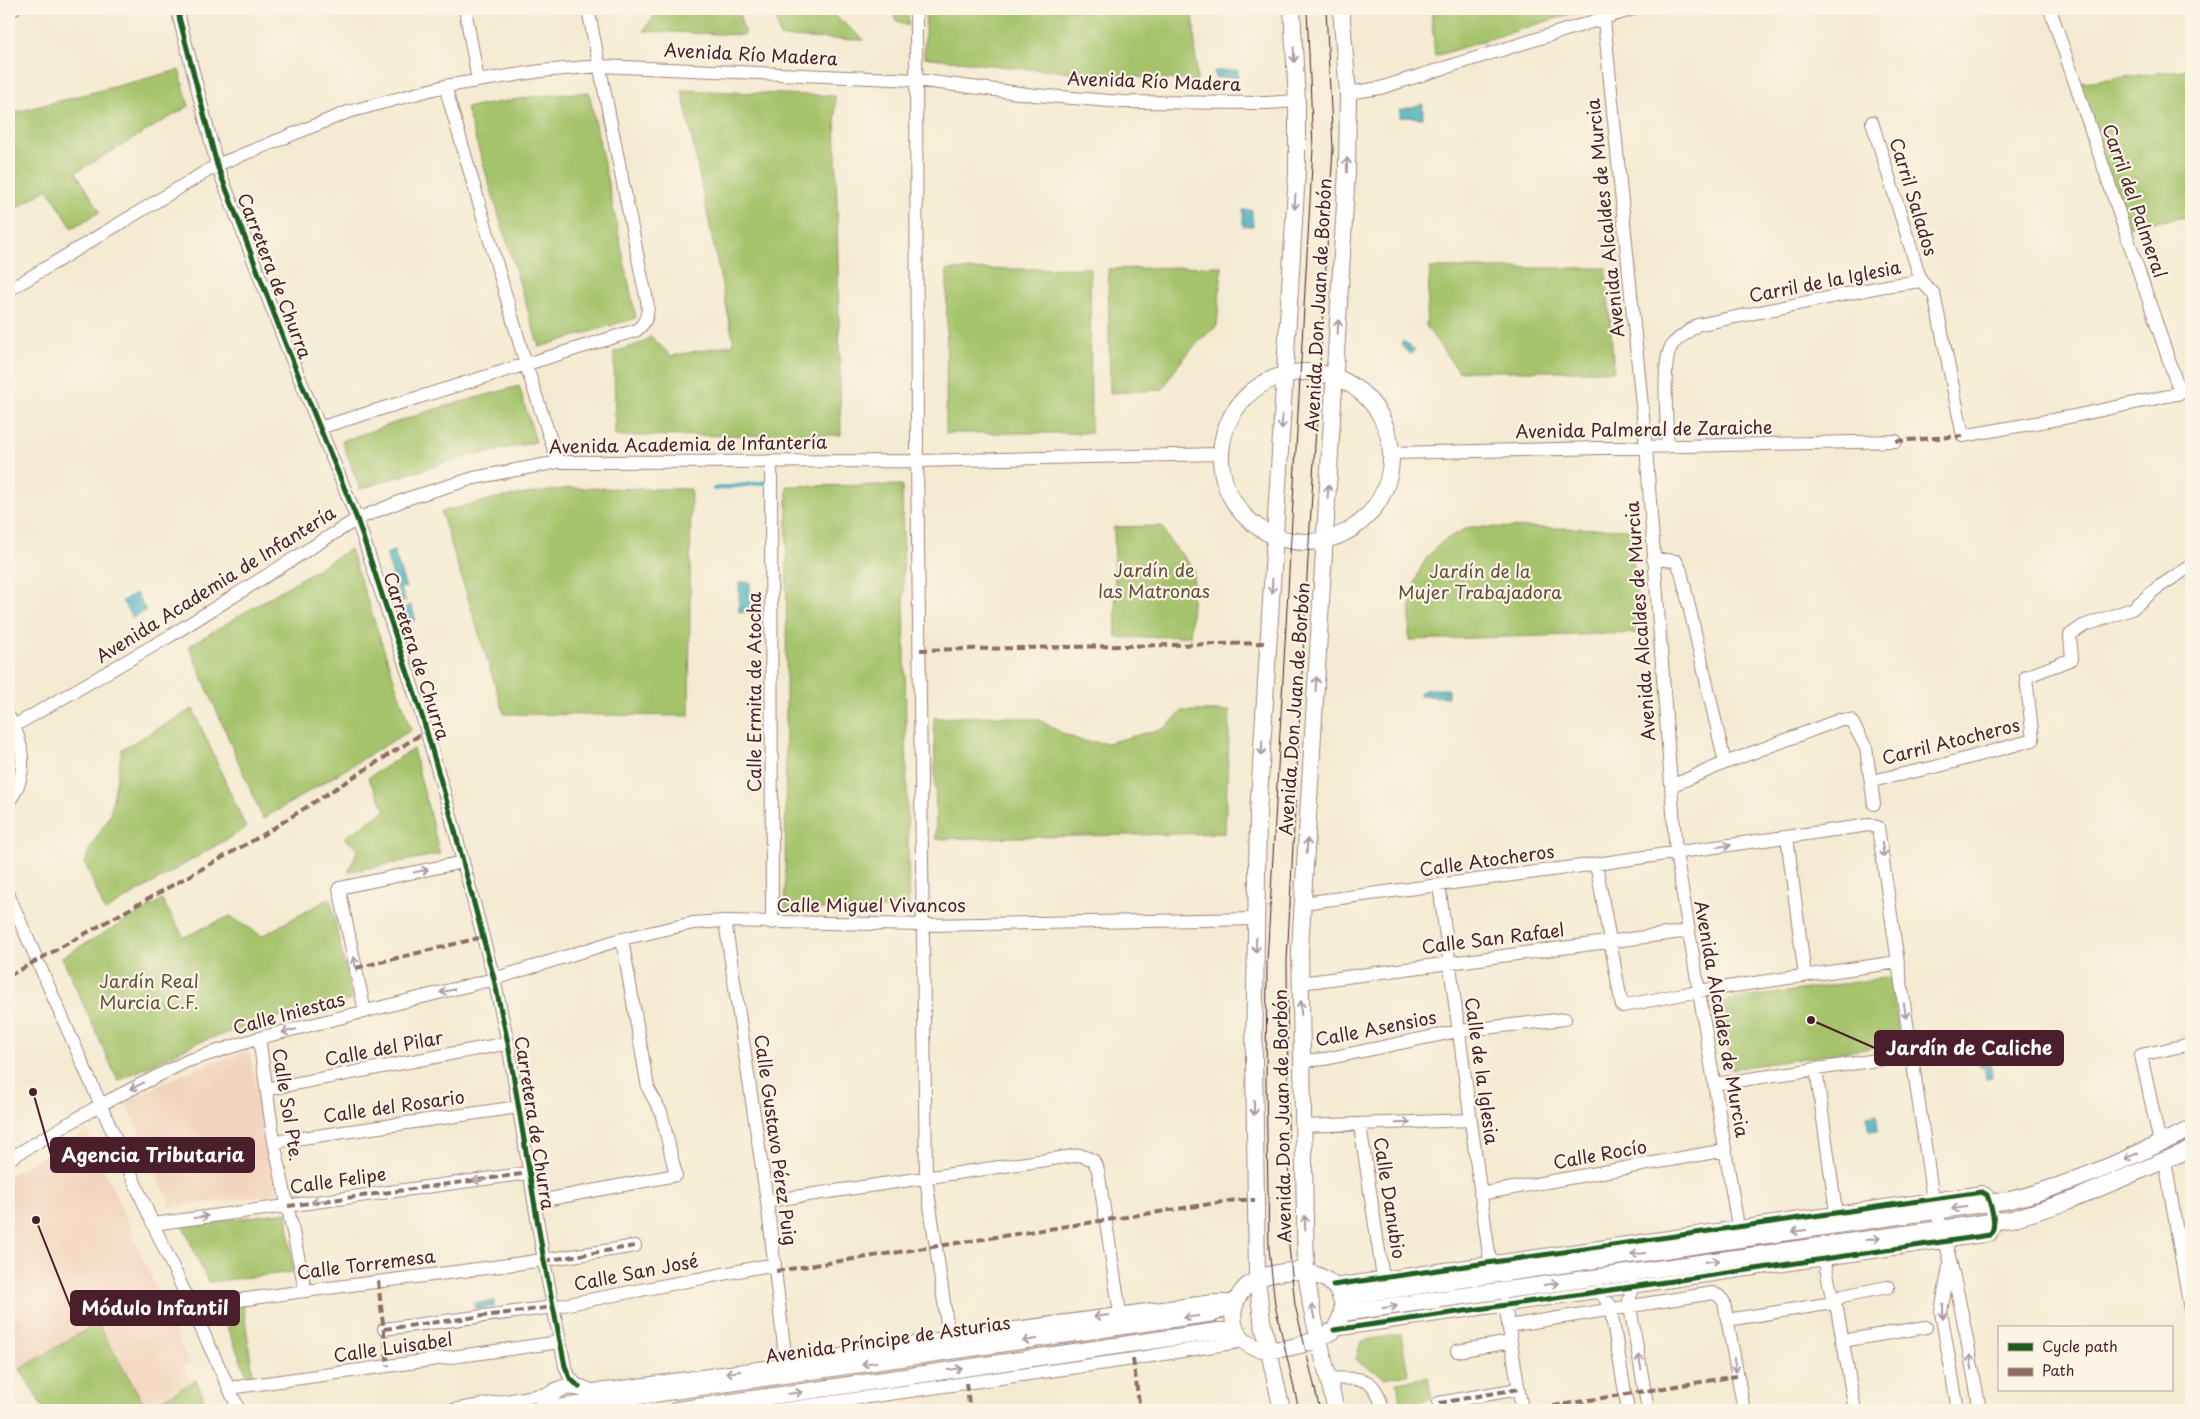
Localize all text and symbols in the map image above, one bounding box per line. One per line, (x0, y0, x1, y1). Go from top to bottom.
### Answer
street label: Avenida Río Madera (664, 35, 839, 72)
one-way arrow (1290, 46, 1299, 62)
street label: Avenida Río Madera (1067, 64, 1241, 97)
street label: Avenida Alcaldes de Murcia (1578, 97, 1630, 339)
street label: Carril del Palmeral (2096, 120, 2174, 281)
street label: Carril Salados (1884, 134, 1945, 259)
one-way arrow (1342, 157, 1352, 174)
street label: Avenida Don Juan de Borbón (1297, 177, 1338, 432)
street label: Carretera de Churra (231, 189, 320, 363)
one-way arrow (1291, 193, 1300, 209)
street label: Carril de la Iglesia (1746, 253, 1903, 308)
one-way arrow (1333, 320, 1342, 336)
street label: Avenida Palmeral de Zaraiche (1515, 413, 1773, 444)
one-way arrow (1278, 414, 1287, 430)
street label: Avenida Academia de Infantería (549, 428, 828, 459)
one-way arrow (1324, 484, 1333, 500)
street label: Avenida Academia de Infantería (90, 498, 341, 669)
street label: Avenida Alcaldes de Murcia (1618, 500, 1661, 742)
park label: Jardín de las Matronas (1098, 556, 1210, 604)
park label: Jardín de la Mujer Trabajadora (1398, 557, 1562, 605)
street label: Carretera de Churra (377, 568, 458, 744)
one-way arrow (1267, 577, 1276, 593)
street label: Avenida Don Juan de Borbón (1271, 581, 1316, 837)
street label: Calle Ermita de Atocha (740, 591, 767, 792)
one-way arrow (1312, 676, 1321, 692)
street label: Carril Atocheros (1879, 710, 2022, 771)
one-way arrow (1258, 740, 1267, 756)
street label: Calle Atocheros (1418, 837, 1556, 882)
one-way arrow (1302, 838, 1311, 854)
one-way arrow (1715, 841, 1731, 851)
one-way arrow (1878, 842, 1888, 858)
one-way arrow (413, 865, 429, 875)
street label: Calle Miguel Vivancos (777, 891, 966, 918)
street label: Avenida Alcaldes de Murcia (1688, 898, 1757, 1140)
street label: Calle San Rafael (1420, 915, 1566, 960)
one-way arrow (1251, 937, 1261, 953)
one-way arrow (350, 957, 359, 973)
park label: Jardín Real Murcia C.F. (99, 967, 199, 1015)
street label: Calle Iniestas (230, 985, 348, 1040)
one-way arrow (439, 987, 455, 996)
street label: Avenida Don Juan de Borbón (1266, 989, 1297, 1243)
street label: Calle de la Iglesia (1459, 995, 1506, 1147)
one-way arrow (1296, 1001, 1306, 1017)
street label: Calle Asensios (1313, 1003, 1439, 1053)
one-way arrow (1900, 1003, 1910, 1019)
street label: Calle del Pilar (322, 1023, 446, 1072)
one-way arrow (282, 1027, 298, 1036)
callout: Jardín de Caliche (1875, 1031, 2063, 1065)
street label: Calle Gustavo Pérez Puig (748, 1033, 805, 1247)
text: Jardín de Caliche (1886, 1033, 2052, 1061)
street label: Carretera de Churra (508, 1034, 563, 1212)
street label: Calle Sol Pte. (266, 1046, 311, 1163)
one-way arrow (130, 1082, 145, 1091)
street label: Calle del Rosario (321, 1082, 466, 1129)
one-way arrow (1249, 1100, 1259, 1116)
one-way arrow (1395, 1118, 1411, 1128)
street label: Calle Rocío (1551, 1132, 1649, 1175)
street label: Calle Danubio (1368, 1135, 1413, 1261)
callout: Agencia Tributaria (51, 1138, 254, 1172)
text: Agencia Tributaria (61, 1140, 245, 1168)
one-way arrow (2124, 1152, 2139, 1161)
street label: Calle Felipe (288, 1159, 388, 1200)
one-way arrow (473, 1175, 489, 1185)
one-way arrow (312, 1197, 328, 1207)
one-way arrow (1952, 1203, 1968, 1213)
one-way arrow (193, 1212, 209, 1222)
one-way arrow (1301, 1216, 1310, 1232)
one-way arrow (1791, 1226, 1807, 1236)
one-way arrow (1864, 1233, 1880, 1243)
street label: Calle Torremesa (295, 1242, 437, 1285)
street label: Calle San José (571, 1246, 700, 1297)
one-way arrow (1630, 1249, 1646, 1259)
one-way arrow (1703, 1256, 1719, 1266)
one-way arrow (1543, 1279, 1559, 1289)
callout: Módulo Infantil (71, 1291, 239, 1325)
text: Módulo Infantil (81, 1293, 229, 1321)
one-way arrow (1382, 1302, 1398, 1312)
one-way arrow (1938, 1303, 1948, 1319)
one-way arrow (1308, 1304, 1317, 1320)
street label: Avenida Príncipe de Asturias (764, 1308, 1012, 1369)
one-way arrow (1093, 1311, 1109, 1321)
one-way arrow (1183, 1312, 1199, 1322)
street label: Calle Luisabel (332, 1325, 454, 1368)
legend (1998, 1326, 2172, 1392)
text: Cycle path (2042, 1334, 2118, 1357)
one-way arrow (1022, 1335, 1038, 1345)
one-way arrow (1634, 1355, 1644, 1371)
one-way arrow (1965, 1355, 1975, 1371)
one-way arrow (1731, 1357, 1741, 1373)
one-way arrow (861, 1358, 877, 1368)
text: Path (2042, 1358, 2074, 1381)
one-way arrow (947, 1364, 963, 1374)
one-way arrow (725, 1367, 741, 1377)
one-way arrow (786, 1388, 802, 1398)

